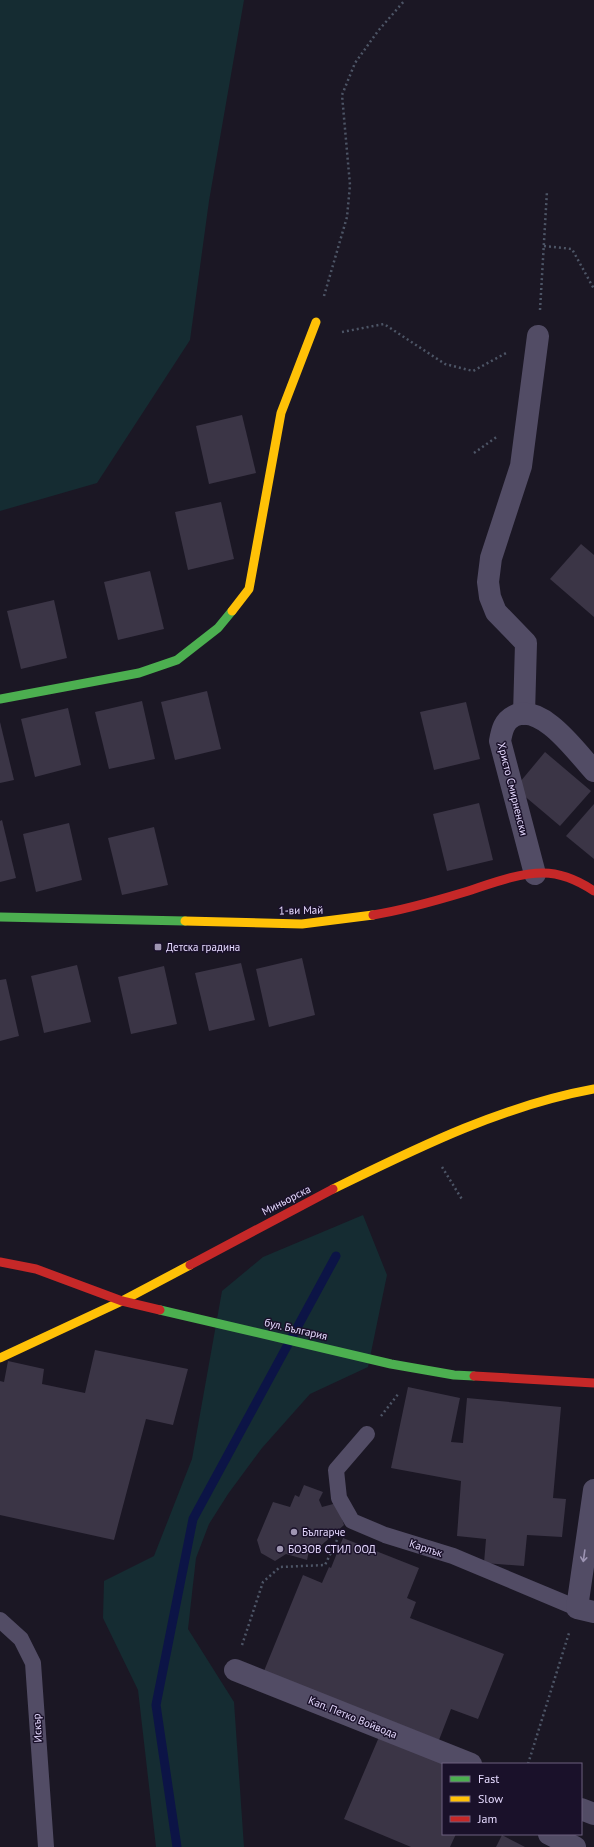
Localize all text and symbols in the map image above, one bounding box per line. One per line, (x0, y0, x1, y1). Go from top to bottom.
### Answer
street label: Христо Смирненски (495, 741, 531, 837)
street label: 1-ви Май (279, 903, 323, 917)
place label: Детска градина (166, 940, 240, 954)
marker: Детска градина (153, 942, 163, 952)
street label: Миньорска (259, 1182, 313, 1218)
street label: бул. България (263, 1315, 329, 1343)
place label: Българче (302, 1525, 346, 1539)
marker: Българче (289, 1527, 299, 1537)
street label: Карлък (408, 1536, 445, 1560)
place label: БОЗОВ СТИЛ ООД (288, 1542, 377, 1556)
marker: БОЗОВ СТИЛ ООД (275, 1544, 285, 1554)
one-way arrow (580, 1549, 588, 1562)
street label: Кап. Петко Войвода (306, 1693, 400, 1741)
street label: Искър (29, 1713, 45, 1743)
legend (442, 1763, 582, 1835)
text: Fast (478, 1771, 499, 1786)
text: Slow (478, 1791, 503, 1806)
text: Jam (477, 1811, 497, 1826)

